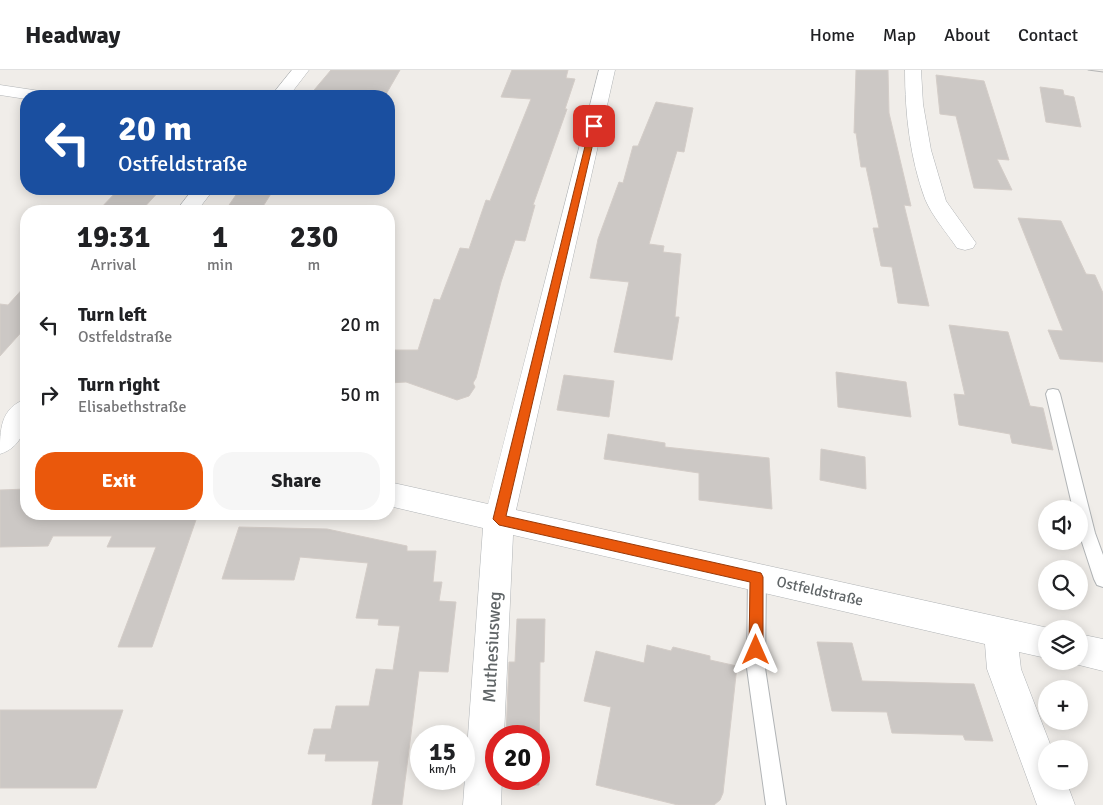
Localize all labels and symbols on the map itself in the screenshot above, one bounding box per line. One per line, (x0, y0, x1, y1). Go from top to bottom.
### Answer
pin (573, 105, 615, 147)
street label: Ostfeldstraße (775, 572, 865, 610)
street label: Muthesiusweg (478, 591, 506, 703)
position arrow (729, 623, 781, 675)
speed limit sign: 20 (485, 725, 550, 790)

